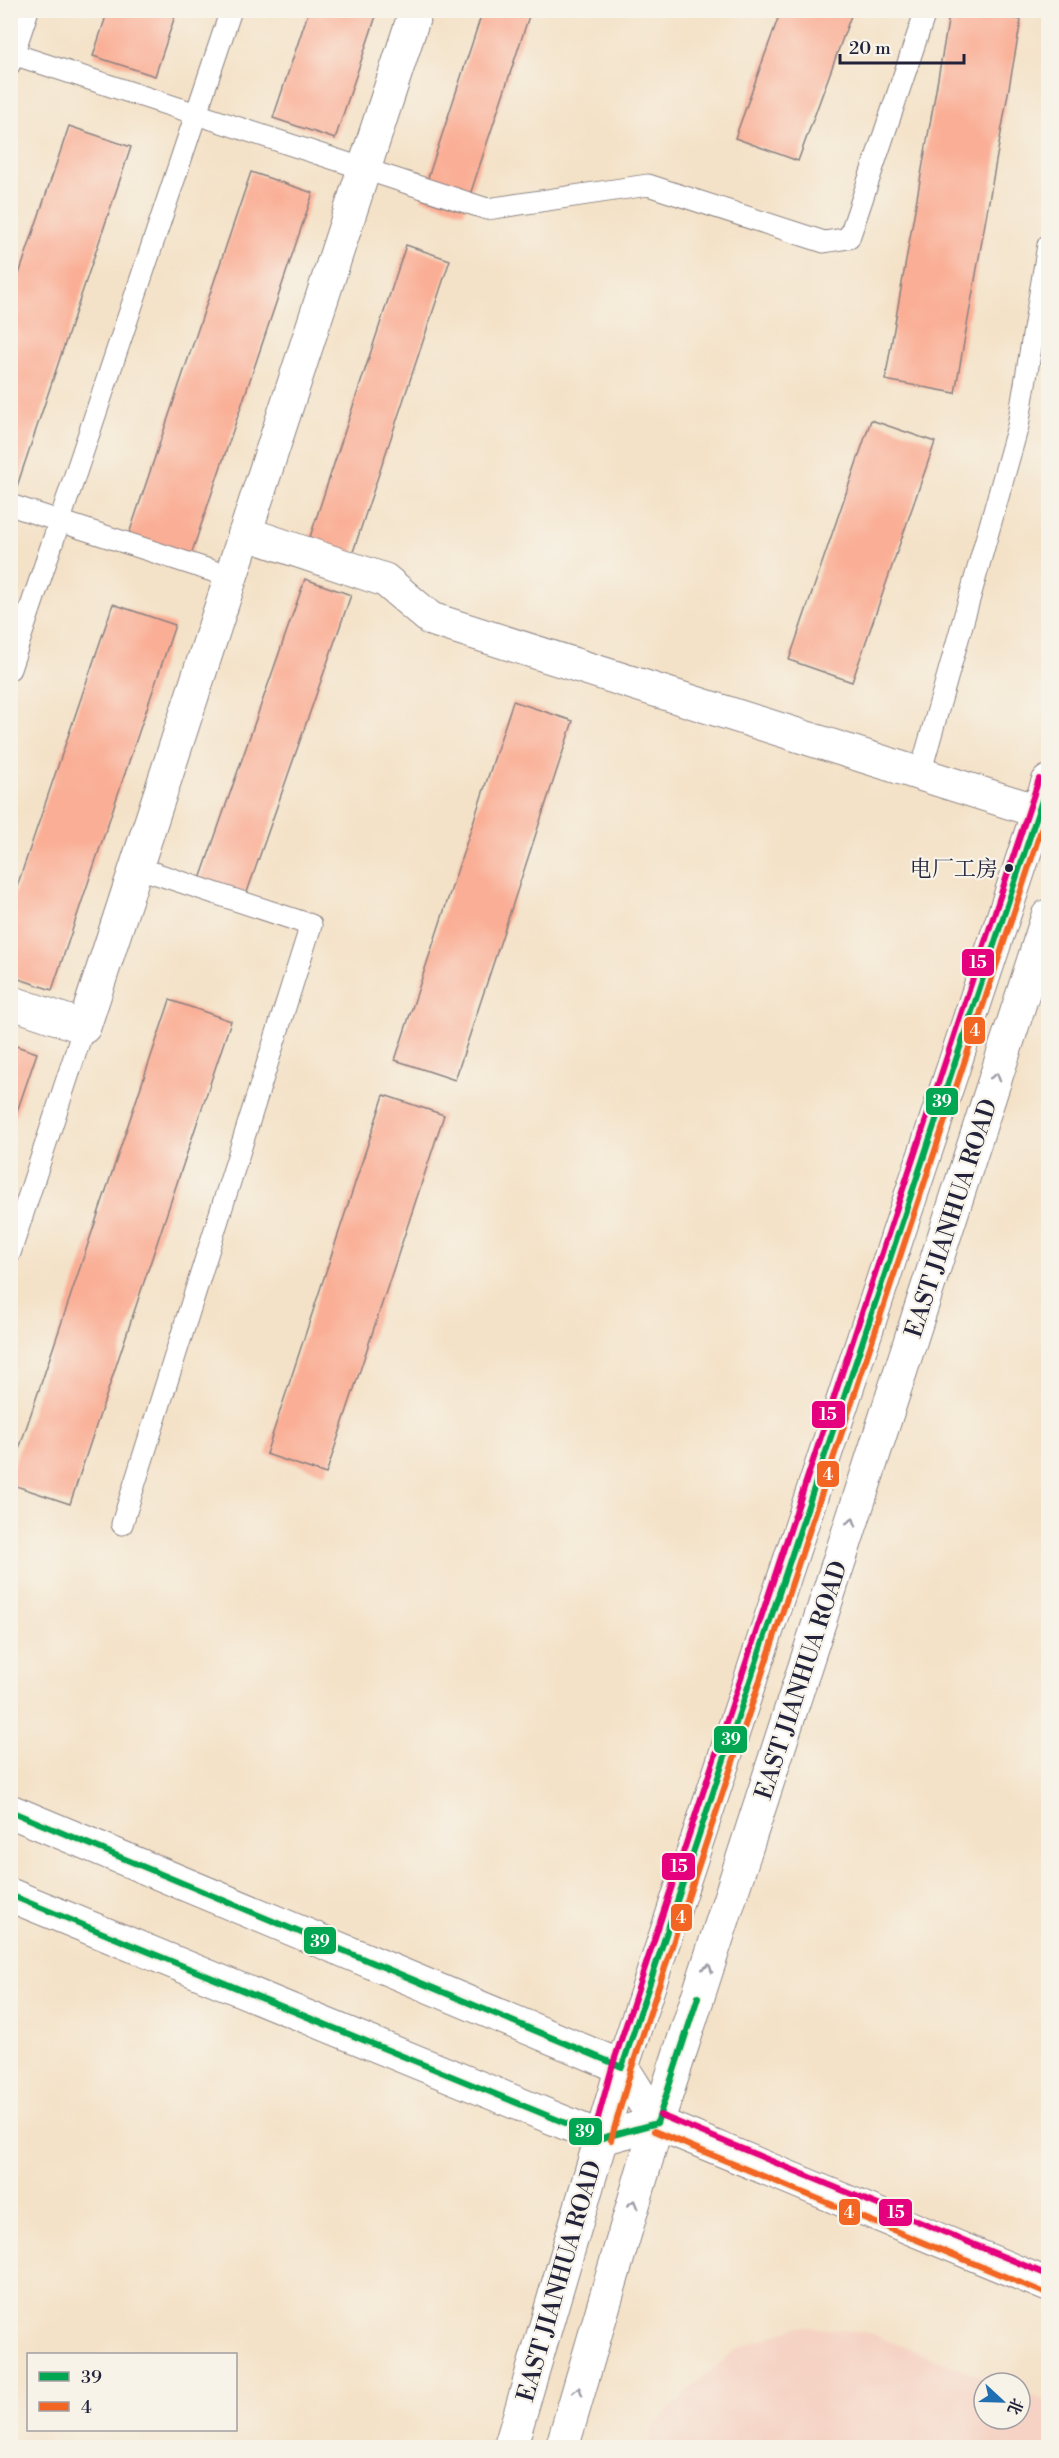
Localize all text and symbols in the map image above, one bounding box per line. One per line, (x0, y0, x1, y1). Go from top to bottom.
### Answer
scale bar (840, 27, 964, 65)
text: 20 m (849, 37, 891, 60)
place label: 电厂工房 (910, 856, 998, 883)
marker: 电厂工房 (1003, 862, 1015, 874)
line badge: 15 (961, 948, 995, 977)
text: 15 (969, 953, 987, 973)
line badge: 4 (963, 1016, 986, 1045)
text: 4 (970, 1021, 981, 1041)
one-way arrow (989, 1072, 1001, 1083)
line badge: 39 (925, 1087, 959, 1116)
text: 39 (932, 1092, 952, 1112)
street label: EAST JIANHUA ROAD (899, 1095, 1005, 1341)
line badge: 15 (811, 1400, 846, 1429)
text: 15 (819, 1405, 837, 1425)
line badge: 4 (816, 1460, 840, 1488)
text: 4 (823, 1465, 834, 1485)
one-way arrow (845, 1517, 857, 1528)
street label: EAST JIANHUA ROAD (749, 1557, 855, 1803)
line badge: 39 (713, 1725, 748, 1754)
text: 39 (721, 1730, 741, 1750)
line badge: 15 (661, 1852, 696, 1881)
text: 15 (670, 1857, 688, 1877)
line badge: 4 (670, 1903, 693, 1932)
text: 4 (676, 1908, 687, 1928)
line badge: 39 (303, 1926, 337, 1955)
text: 39 (310, 1932, 330, 1952)
one-way arrow (701, 1963, 713, 1973)
line badge: 39 (568, 2117, 603, 2146)
text: 39 (575, 2122, 595, 2142)
street label: EAST JIANHUA ROAD (511, 2157, 609, 2405)
line badge: 4 (838, 2198, 861, 2226)
line badge: 15 (878, 2198, 913, 2227)
one-way arrow (626, 2199, 638, 2210)
text: 4 (844, 2203, 855, 2223)
text: 15 (887, 2203, 905, 2223)
legend (27, 2353, 237, 2431)
text: 39 (81, 2366, 102, 2389)
north arrow (972, 2371, 1032, 2431)
one-way arrow (571, 2386, 583, 2397)
text: 北 (1003, 2395, 1027, 2417)
text: 4 (81, 2396, 92, 2419)

